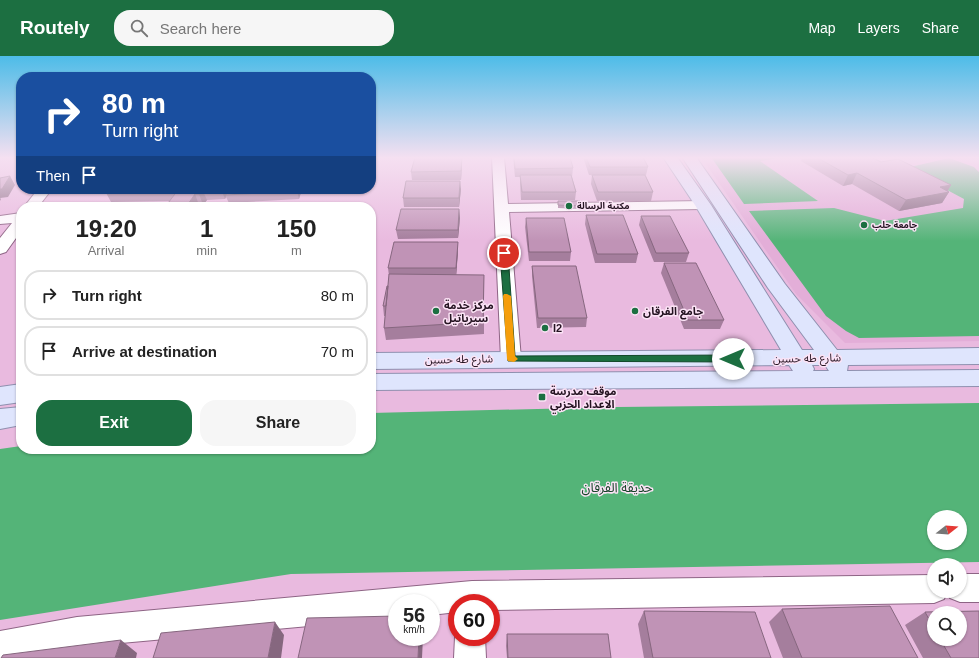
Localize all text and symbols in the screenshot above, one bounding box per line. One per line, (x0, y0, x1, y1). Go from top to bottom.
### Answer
search box (114, 10, 394, 46)
text: Routely (20, 17, 90, 38)
icon: search (128, 17, 150, 39)
text: Search here (160, 20, 241, 37)
text: Map (808, 20, 836, 36)
text: Layers (858, 20, 900, 36)
text: Share (922, 20, 959, 36)
icon: right (36, 88, 88, 140)
text: 80 m (102, 88, 166, 119)
text: Turn right (102, 121, 178, 141)
icon: arrive (78, 164, 100, 186)
text: Then (36, 167, 70, 184)
marker: مكتبة الرسالة (564, 201, 574, 211)
place label: مكتبة الرسالة (577, 201, 629, 212)
text: 19:20 (75, 215, 137, 242)
text: 1 (200, 215, 213, 242)
text: 150 (277, 215, 317, 242)
marker: جامعة حلب (859, 220, 869, 230)
place label: جامعة حلب (872, 220, 918, 231)
pin (487, 236, 521, 270)
icon: arrive (493, 242, 515, 264)
text: Arrival (88, 243, 125, 258)
text: min (196, 243, 217, 258)
text: m (291, 243, 302, 258)
icon: right (38, 284, 60, 306)
text: Turn right (72, 287, 142, 304)
text: 80 m (321, 287, 354, 304)
place label: مركز خدمة سيرياتيل (444, 299, 494, 325)
place label: جامع الفرقان (643, 305, 703, 320)
marker: مركز خدمة سيرياتيل (431, 306, 441, 316)
marker: جامع الفرقان (630, 306, 640, 316)
place label: I2 (553, 322, 562, 334)
marker: I2 (540, 323, 550, 333)
position arrow (712, 338, 754, 380)
icon: arrive (38, 340, 60, 362)
text: Arrive at destination (72, 343, 217, 360)
text: 70 m (321, 343, 354, 360)
street label: شارع طه حسين (773, 351, 842, 367)
street label: شارع طه حسين (425, 352, 494, 368)
place label: موقف مدرسة الاعداد الحزبي (550, 385, 616, 414)
marker: موقف مدرسة الاعداد الحزبي (537, 392, 547, 402)
button: Exit (36, 400, 192, 446)
button: Share (200, 400, 356, 446)
park label: حديقة الفرقان (582, 480, 653, 496)
north arrow (927, 510, 967, 550)
map controls (927, 510, 967, 646)
button: sound (927, 558, 967, 598)
speed limit sign: 60 (448, 594, 500, 646)
text: 56 (403, 604, 425, 626)
button: search (927, 606, 967, 646)
text: km/h (403, 624, 425, 635)

